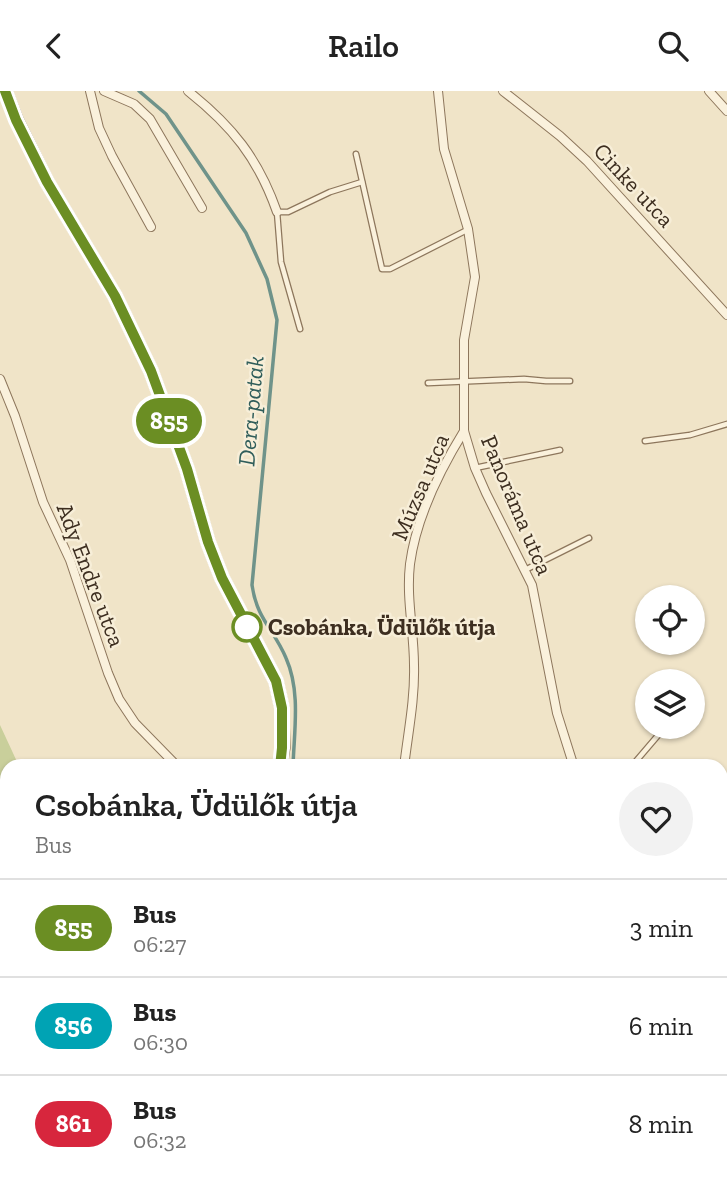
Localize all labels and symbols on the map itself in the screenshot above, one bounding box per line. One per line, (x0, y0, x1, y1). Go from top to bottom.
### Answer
street label: Cinke utca (588, 137, 680, 233)
water label: Dera-patak (231, 354, 270, 467)
line badge: 855 (129, 398, 209, 444)
street label: Múzsa utca (385, 430, 455, 544)
street label: Panoráma utca (475, 431, 559, 579)
street label: Ady Endre utca (51, 499, 131, 651)
marker: Csobánka, Üdülők útja (232, 612, 262, 642)
place label: Csobánka, Üdülők útja (268, 613, 496, 641)

